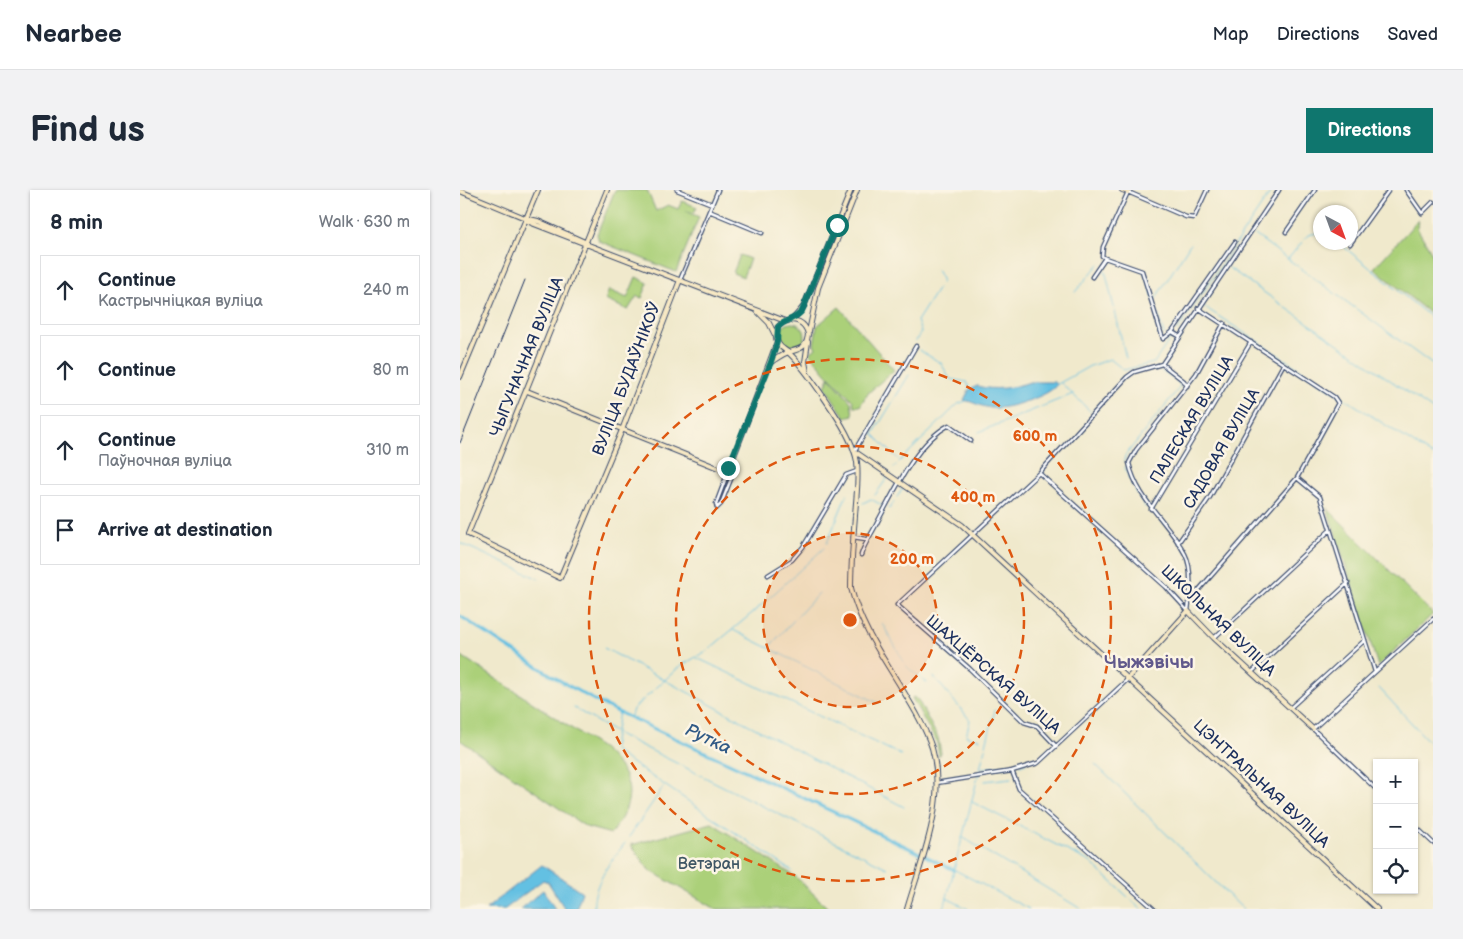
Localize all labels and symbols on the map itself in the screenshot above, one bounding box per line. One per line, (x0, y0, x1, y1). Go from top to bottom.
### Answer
north arrow (1313, 205, 1358, 250)
route start (826, 214, 849, 237)
street label: ЧЫГУНАЧНАЯ ВУЛІЦА (486, 274, 568, 440)
street label: ВУЛІЦА БУДАЎНІКОЎ (588, 299, 665, 458)
street label: ПАЛЕСКАЯ ВУЛІЦА (1146, 352, 1238, 487)
street label: САДОВАЯ ВУЛІЦА (1180, 385, 1264, 513)
text: 600 m (1013, 427, 1058, 446)
route end (717, 457, 740, 480)
text: 400 m (951, 488, 995, 507)
text: 200 m (890, 550, 934, 569)
street label: ШКОЛЬНАЯ ВУЛІЦА (1157, 561, 1279, 681)
centre of rings (841, 611, 859, 629)
street label: ШАХЦЁРСКАЯ ВУЛІЦА (922, 611, 1065, 739)
district label: Чыжэвічы (1104, 651, 1194, 674)
street label: ЦЭНТРАЛЬНАЯ ВУЛІЦА (1189, 716, 1333, 852)
water label: Рутка (682, 719, 734, 759)
park label: Ветэран (678, 855, 740, 874)

